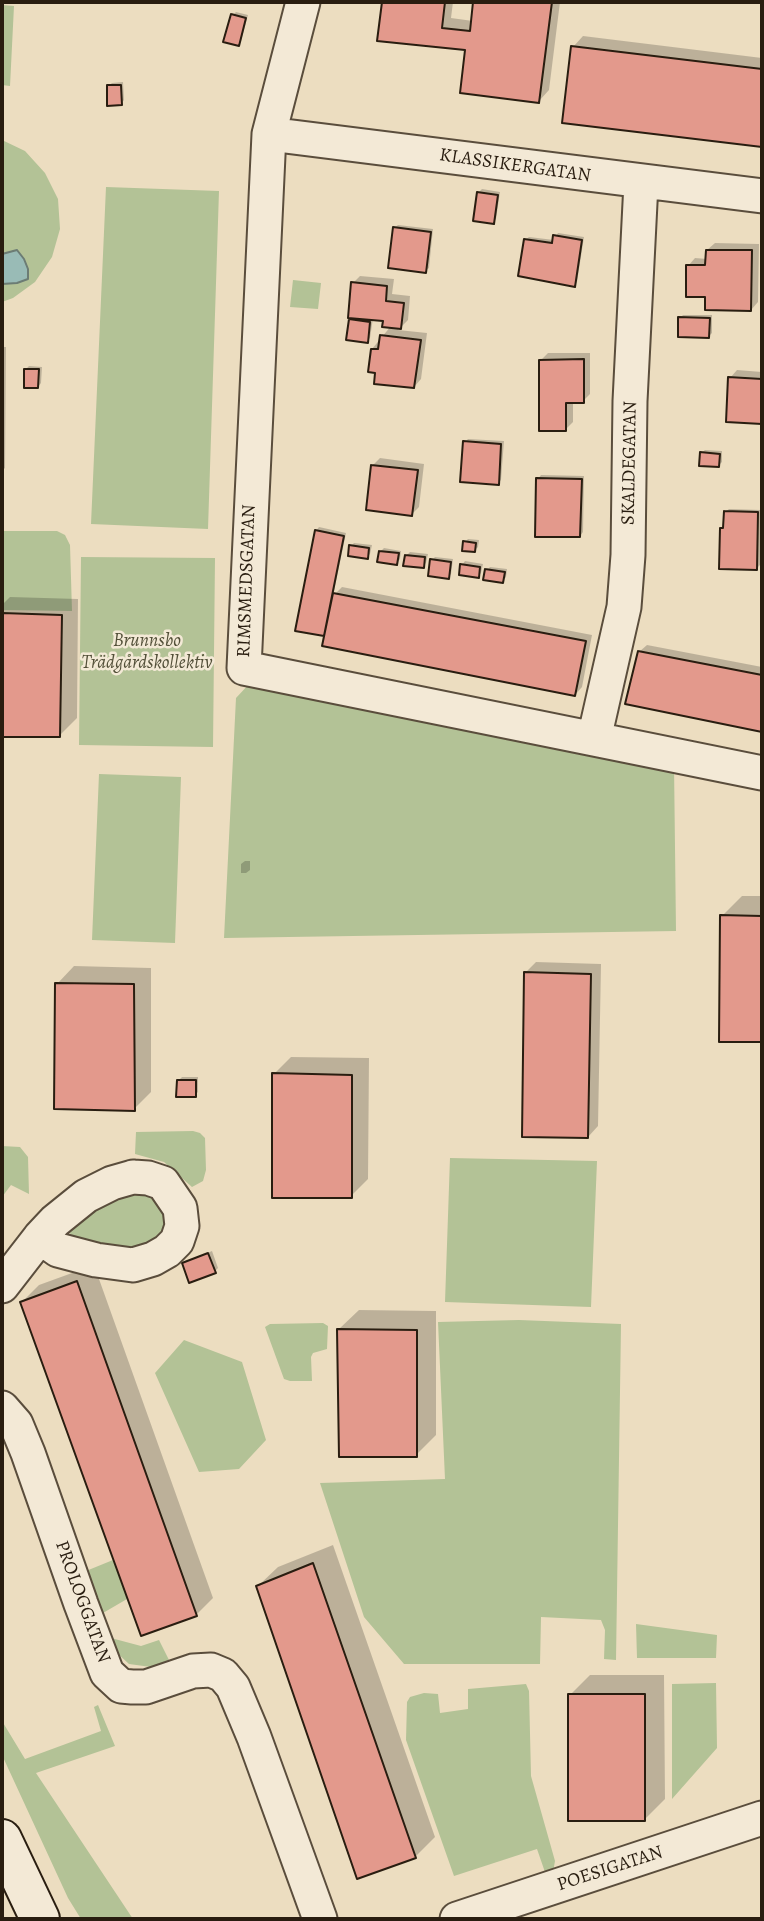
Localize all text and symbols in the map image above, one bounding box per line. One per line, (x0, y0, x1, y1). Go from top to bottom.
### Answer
street label: KLASSIKERGATAN (438, 144, 592, 188)
street label: SKALDEGATAN (618, 401, 642, 525)
street label: RIMSMEDSGATAN (233, 504, 261, 658)
park label: Brunnsbo Trädgårdskollektiv (81, 630, 213, 674)
street label: PROLOGGATAN (49, 1538, 115, 1666)
street label: POESIGATAN (554, 1841, 666, 1897)

